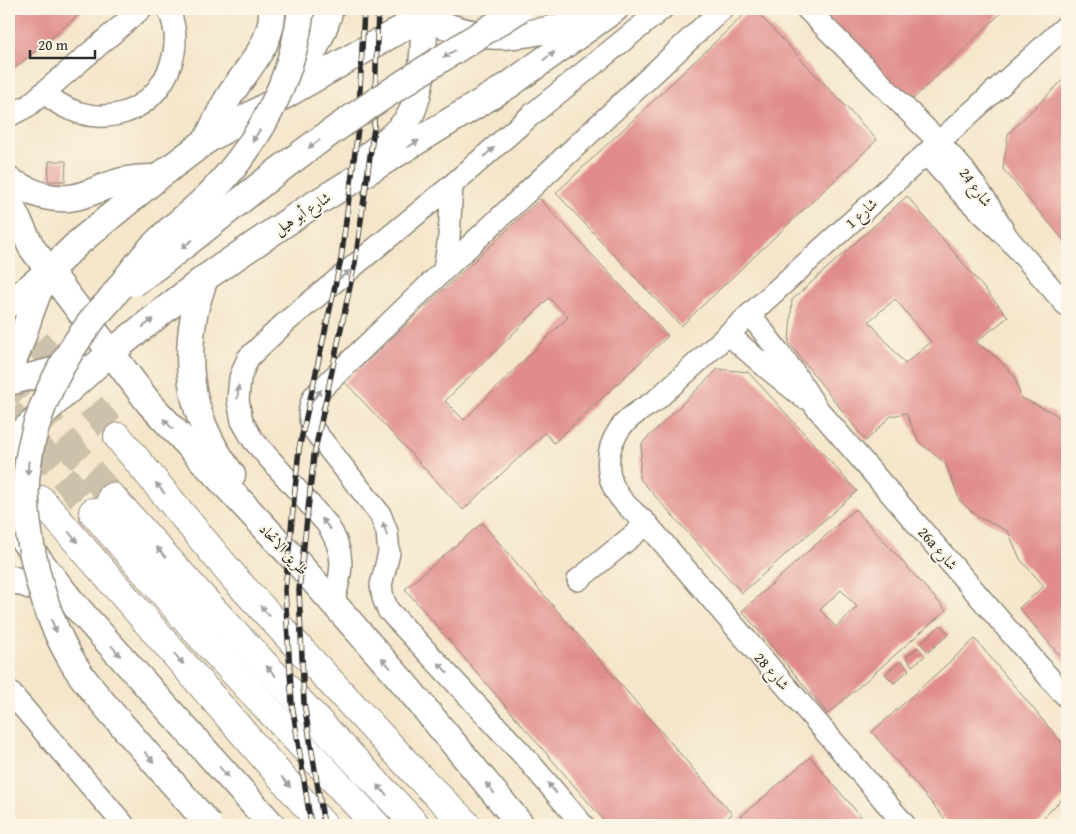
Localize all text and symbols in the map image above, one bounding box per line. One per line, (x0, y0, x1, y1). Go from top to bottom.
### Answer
scale bar (30, 28, 95, 60)
text: 20 m (38, 34, 69, 55)
one-way arrow (443, 49, 456, 58)
one-way arrow (543, 51, 556, 61)
one-way arrow (251, 129, 261, 143)
one-way arrow (307, 139, 321, 149)
one-way arrow (406, 139, 419, 148)
one-way arrow (483, 147, 496, 158)
street label: شارع 24 (952, 163, 997, 213)
street label: شارع أبو هيل (269, 187, 336, 242)
street label: شارع 1 (840, 193, 884, 235)
one-way arrow (180, 239, 193, 250)
one-way arrow (337, 269, 350, 280)
one-way arrow (141, 317, 154, 328)
one-way arrow (235, 384, 243, 400)
one-way arrow (312, 388, 323, 401)
one-way arrow (162, 418, 174, 430)
one-way arrow (24, 460, 32, 476)
one-way arrow (154, 481, 165, 494)
one-way arrow (321, 517, 331, 531)
street label: طريق الاتحاد (255, 519, 313, 579)
one-way arrow (381, 522, 389, 537)
street label: 26a شارع (911, 522, 963, 576)
one-way arrow (67, 530, 78, 543)
one-way arrow (155, 546, 167, 558)
one-way arrow (259, 606, 271, 618)
one-way arrow (50, 619, 58, 634)
one-way arrow (110, 644, 122, 656)
street label: شارع 28 (747, 648, 794, 696)
one-way arrow (173, 653, 185, 665)
one-way arrow (380, 657, 392, 669)
one-way arrow (437, 661, 448, 674)
one-way arrow (265, 666, 277, 678)
one-way arrow (144, 750, 155, 763)
one-way arrow (219, 765, 230, 778)
one-way arrow (280, 775, 291, 788)
one-way arrow (484, 781, 495, 794)
one-way arrow (546, 782, 557, 795)
one-way arrow (376, 784, 388, 796)

